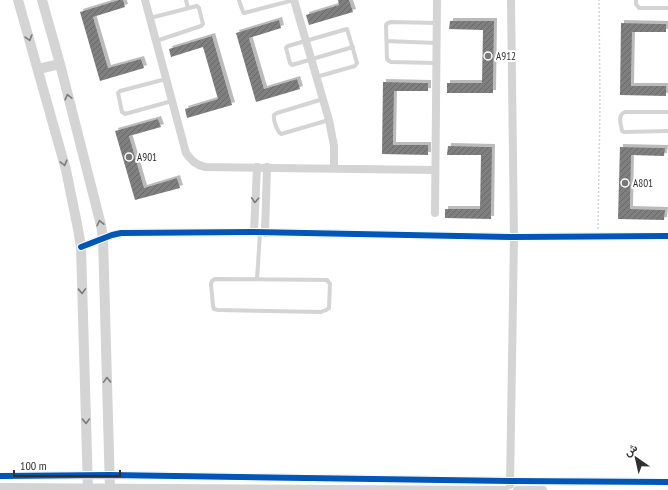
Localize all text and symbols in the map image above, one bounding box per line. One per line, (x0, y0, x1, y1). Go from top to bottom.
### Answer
one-way arrow (24, 34, 33, 41)
place label: A912 (496, 49, 516, 63)
marker: A912 (483, 51, 493, 61)
one-way arrow (64, 93, 73, 100)
place label: A901 (137, 150, 157, 164)
marker: A901 (124, 152, 134, 162)
one-way arrow (59, 160, 67, 166)
place label: A801 (633, 176, 653, 190)
marker: A801 (620, 178, 630, 188)
one-way arrow (251, 197, 260, 203)
one-way arrow (97, 219, 105, 226)
one-way arrow (78, 288, 86, 294)
one-way arrow (103, 377, 111, 383)
one-way arrow (82, 418, 90, 424)
north arrow (616, 438, 656, 478)
text: ش (621, 440, 640, 459)
scale bar (14, 452, 120, 478)
text: 100 m (20, 458, 47, 473)

